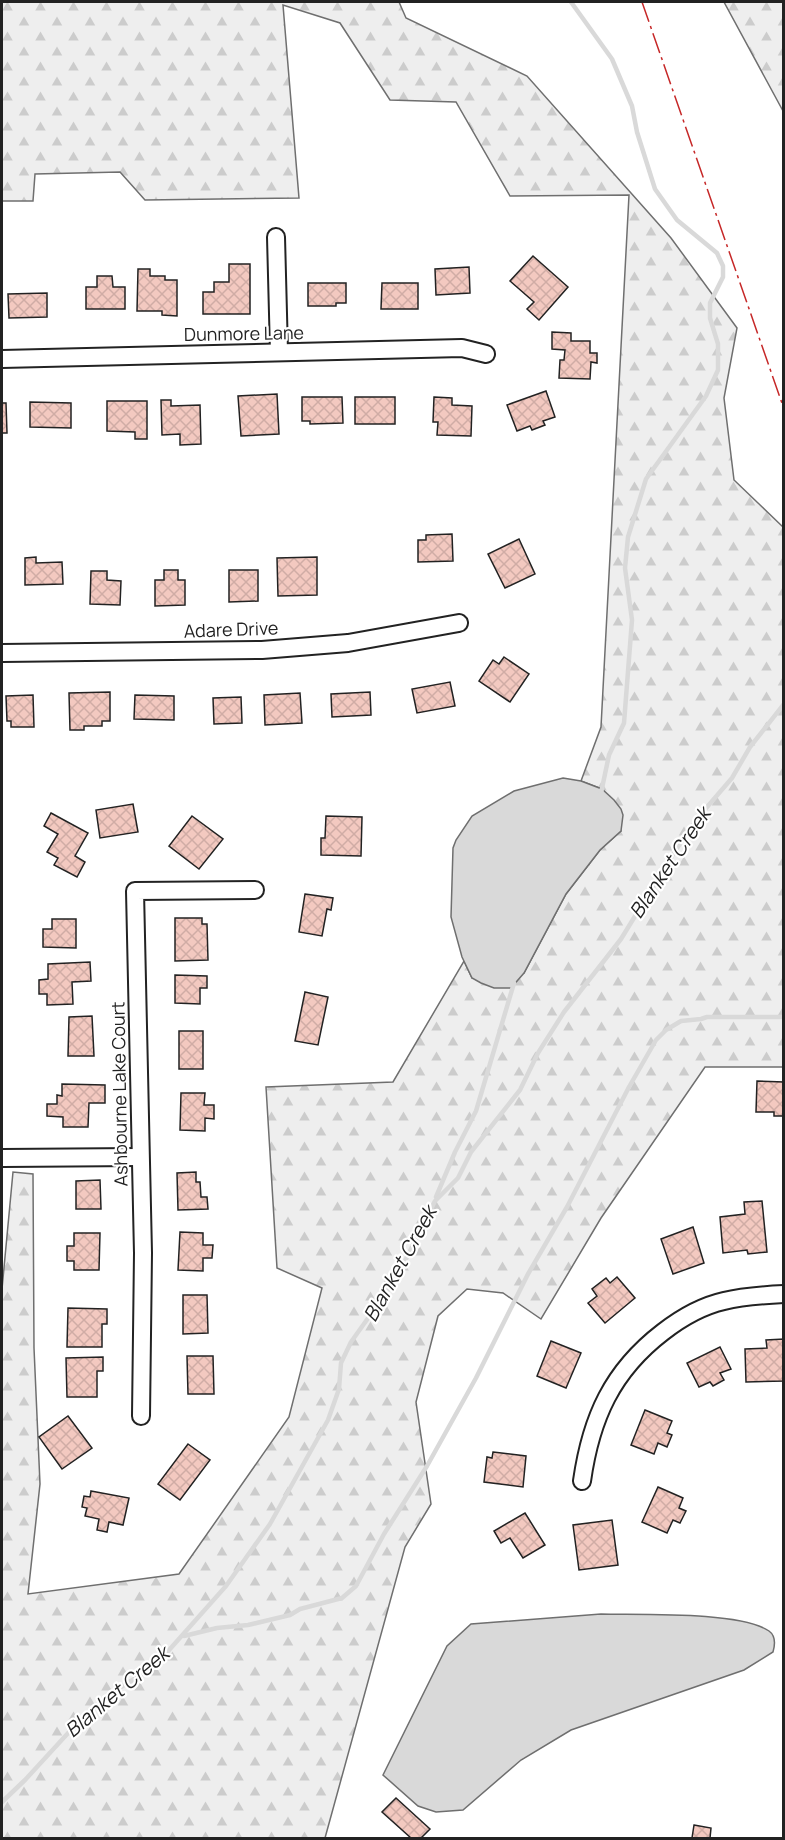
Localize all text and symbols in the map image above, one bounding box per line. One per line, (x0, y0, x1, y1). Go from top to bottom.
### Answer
street label: Dunmore Lane (184, 320, 304, 346)
street label: Adare Drive (183, 615, 279, 643)
water label: Blanket Creek (623, 800, 718, 923)
street label: Ashbourne Lake Court (105, 1001, 133, 1187)
water label: Blanket Creek (357, 1199, 444, 1326)
water label: Blanket Creek (59, 1638, 177, 1743)

